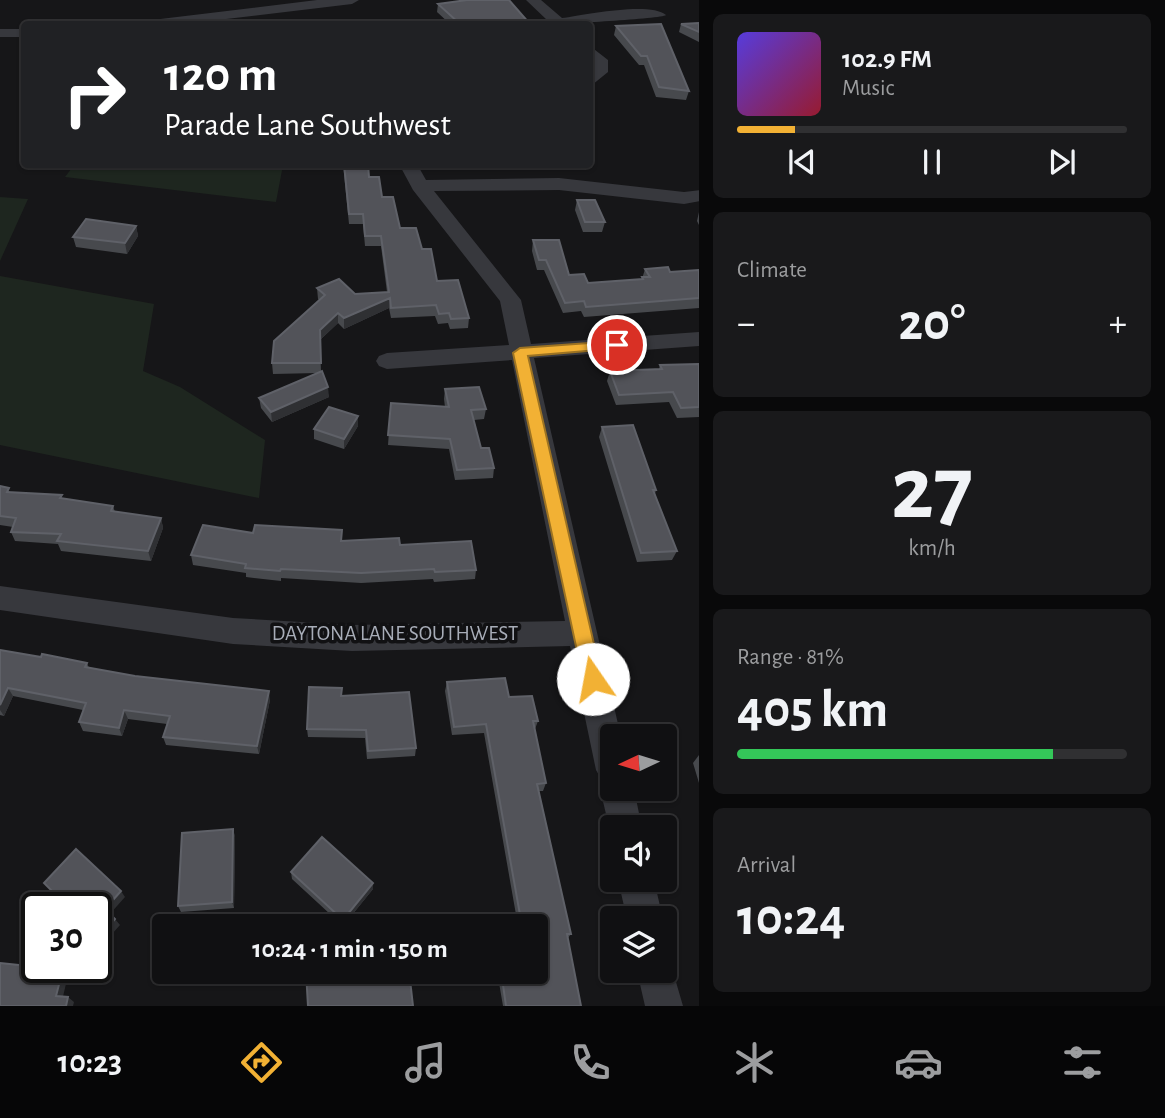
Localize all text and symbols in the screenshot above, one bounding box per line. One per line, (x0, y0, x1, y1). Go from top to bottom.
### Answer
text: 102.9 FM (842, 46, 932, 72)
icon: right (49, 49, 140, 140)
text: 120 m (164, 51, 277, 100)
text: Music (842, 77, 894, 100)
text: Parade Lane Southwest (164, 109, 451, 141)
icon: previous (783, 143, 821, 181)
icon: pause (913, 143, 951, 181)
icon: next (1043, 143, 1081, 181)
text: Climate (737, 259, 807, 282)
text: 20° (899, 297, 965, 349)
text: − (737, 305, 755, 343)
text: + (1109, 305, 1127, 343)
pin (587, 315, 647, 375)
icon: arrive (598, 326, 636, 364)
text: 27 (891, 444, 973, 535)
text: km/h (908, 537, 956, 560)
street label: DAYTONA LANE SOUTHWEST (272, 623, 518, 644)
position arrow (556, 642, 630, 716)
text: Range · 81% (737, 646, 844, 669)
text: 405 km (737, 684, 888, 736)
north arrow (600, 724, 677, 802)
map controls (600, 724, 677, 983)
button: sound (600, 815, 677, 892)
text: Arrival (737, 854, 796, 877)
speed limit sign: 30 (21, 892, 112, 983)
text: 10:24 (737, 892, 845, 944)
button: layers (600, 906, 677, 983)
text: 10:24 · 1 min · 150 m (252, 936, 448, 962)
icon: directions (237, 1038, 286, 1087)
icon: music (401, 1038, 450, 1087)
icon: phone (566, 1038, 615, 1087)
icon: climate (730, 1038, 779, 1087)
icon: car (894, 1038, 943, 1087)
icon: filters (1058, 1038, 1107, 1087)
text: 10:23 (58, 1046, 122, 1078)

